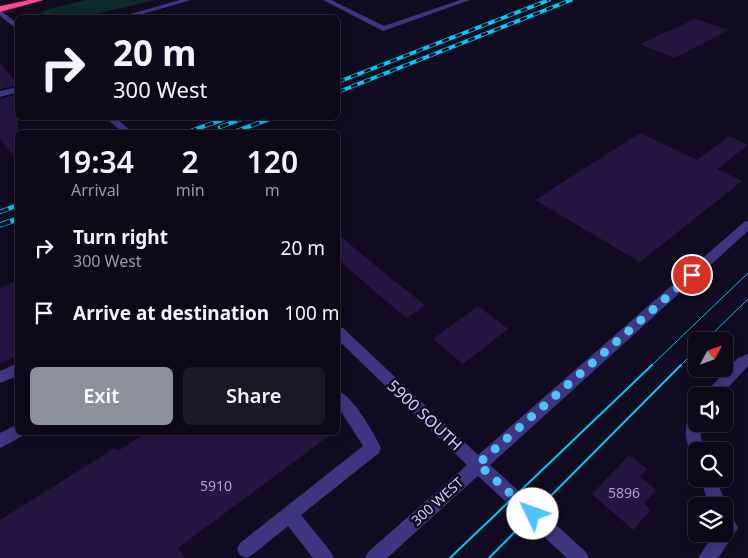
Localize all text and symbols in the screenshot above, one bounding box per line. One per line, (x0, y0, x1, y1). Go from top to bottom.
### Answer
text: 20 m (113, 29, 196, 76)
icon: right (30, 35, 95, 100)
text: 300 West (113, 74, 207, 104)
text: 19:34 (57, 141, 134, 182)
text: 2 (182, 141, 199, 182)
text: 120 (247, 141, 298, 182)
text: Arrival (71, 179, 120, 201)
text: min (176, 179, 205, 201)
text: m (265, 179, 280, 201)
text: Turn right (73, 224, 168, 250)
icon: right (30, 234, 58, 262)
text: 20 m (281, 235, 325, 261)
text: 300 West (73, 250, 142, 272)
pin (671, 254, 713, 296)
icon: arrive (678, 261, 706, 289)
icon: arrive (30, 299, 58, 327)
text: Arrive at destination (73, 300, 269, 326)
text: 100 m (284, 300, 340, 326)
north arrow (688, 332, 732, 378)
map controls (688, 332, 733, 542)
button: Exit (30, 367, 173, 425)
button: Share (183, 367, 325, 425)
street label: 5900 SOUTH (383, 375, 467, 455)
button: sound (688, 387, 733, 432)
button: search (688, 442, 733, 487)
street label: 300 WEST (407, 472, 467, 529)
house number: 5910 (200, 476, 232, 495)
house number: 5896 (608, 483, 640, 502)
position arrow (506, 487, 558, 539)
button: layers (688, 497, 733, 542)

